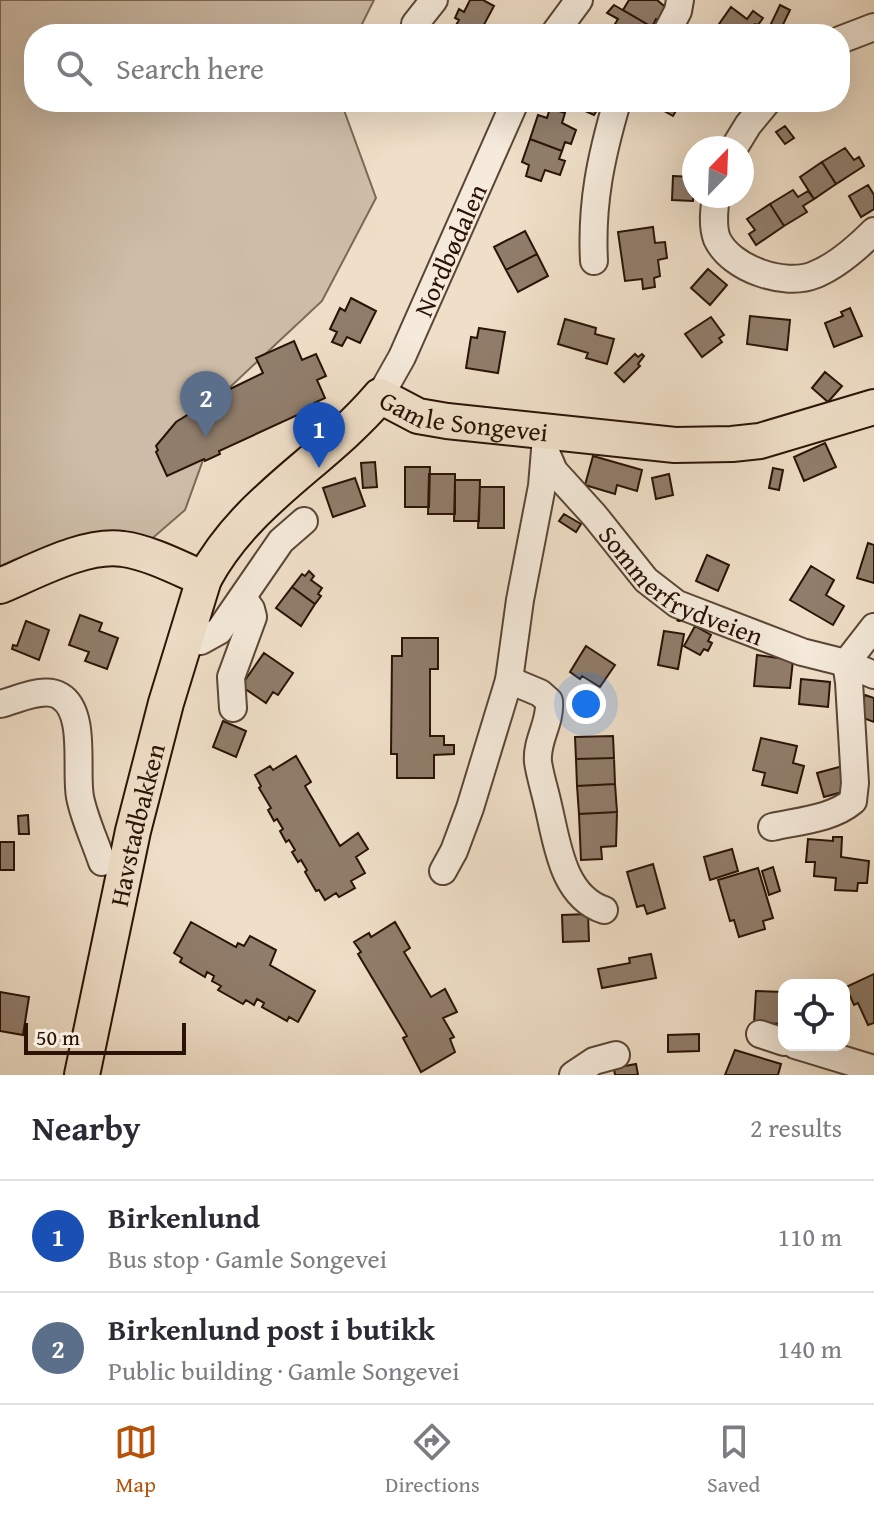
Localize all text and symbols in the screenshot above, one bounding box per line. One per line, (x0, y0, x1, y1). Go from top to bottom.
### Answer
search box (24, 24, 850, 112)
icon: search (52, 46, 96, 90)
text: Search here (116, 46, 264, 90)
north arrow (682, 136, 754, 208)
street label: Nordbødalen (403, 177, 496, 323)
pin: 2 (180, 371, 232, 437)
street label: Gamle Songevei (373, 380, 550, 451)
pin: 1 (293, 402, 345, 468)
street label: Sommerfrydveien (590, 517, 770, 655)
your location (566, 684, 606, 724)
street label: Havstadbakken (98, 739, 174, 910)
map controls (778, 979, 850, 1051)
button: locate (778, 979, 850, 1051)
scale bar (24, 1019, 186, 1055)
text: 50 m (36, 1021, 80, 1053)
text: Nearby (32, 1103, 141, 1152)
text: 2 results (750, 1108, 842, 1147)
text: Birkenlund (108, 1195, 260, 1239)
text: 1 (51, 1217, 65, 1256)
text: 110 m (777, 1217, 842, 1256)
text: Bus stop · Gamle Songevei (108, 1239, 387, 1278)
text: Birkenlund post i butikk (108, 1307, 435, 1351)
text: 2 (51, 1329, 65, 1368)
text: 140 m (777, 1329, 842, 1368)
text: Public building · Gamle Songevei (108, 1351, 460, 1390)
tab: Map (114, 1420, 158, 1500)
tab: Directions (385, 1420, 480, 1500)
tab: Saved (707, 1420, 760, 1500)

